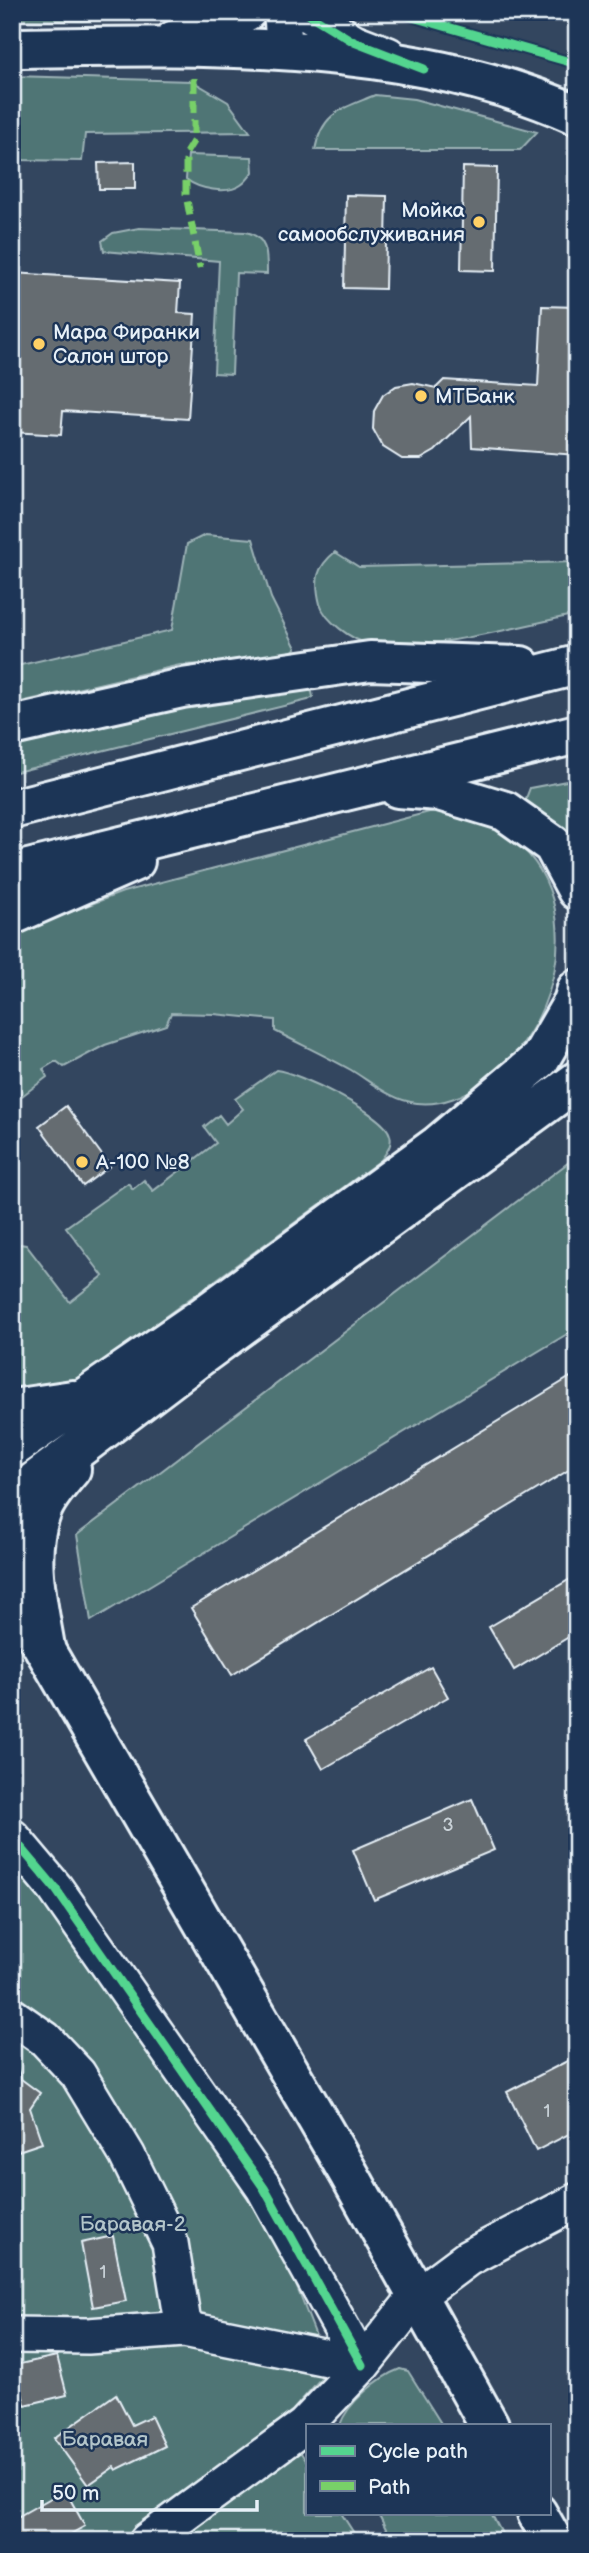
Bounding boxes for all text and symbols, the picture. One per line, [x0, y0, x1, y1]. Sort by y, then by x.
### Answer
place label: Мойка самообслуживания [278, 198, 466, 247]
marker: Мойка самообслуживания [471, 214, 487, 230]
place label: Мара Фиранки Салон штор [53, 320, 200, 369]
marker: Мара Фиранки Салон штор [31, 336, 47, 352]
place label: МТБанк [435, 384, 515, 409]
marker: МТБанк [413, 388, 429, 404]
place label: А-100 №8 [95, 1150, 190, 1175]
marker: А-100 №8 [74, 1154, 90, 1170]
house number: 3 [442, 1815, 454, 1836]
house number: 1 [544, 2101, 550, 2122]
park label: Баравая-2 [80, 2212, 187, 2237]
house number: 1 [100, 2262, 106, 2283]
legend [306, 2424, 550, 2514]
park label: Баравая [62, 2427, 148, 2452]
text: Cycle path [368, 2439, 468, 2464]
scale bar [42, 2469, 257, 2513]
text: Path [368, 2475, 410, 2500]
text: 50 m [52, 2481, 99, 2506]

